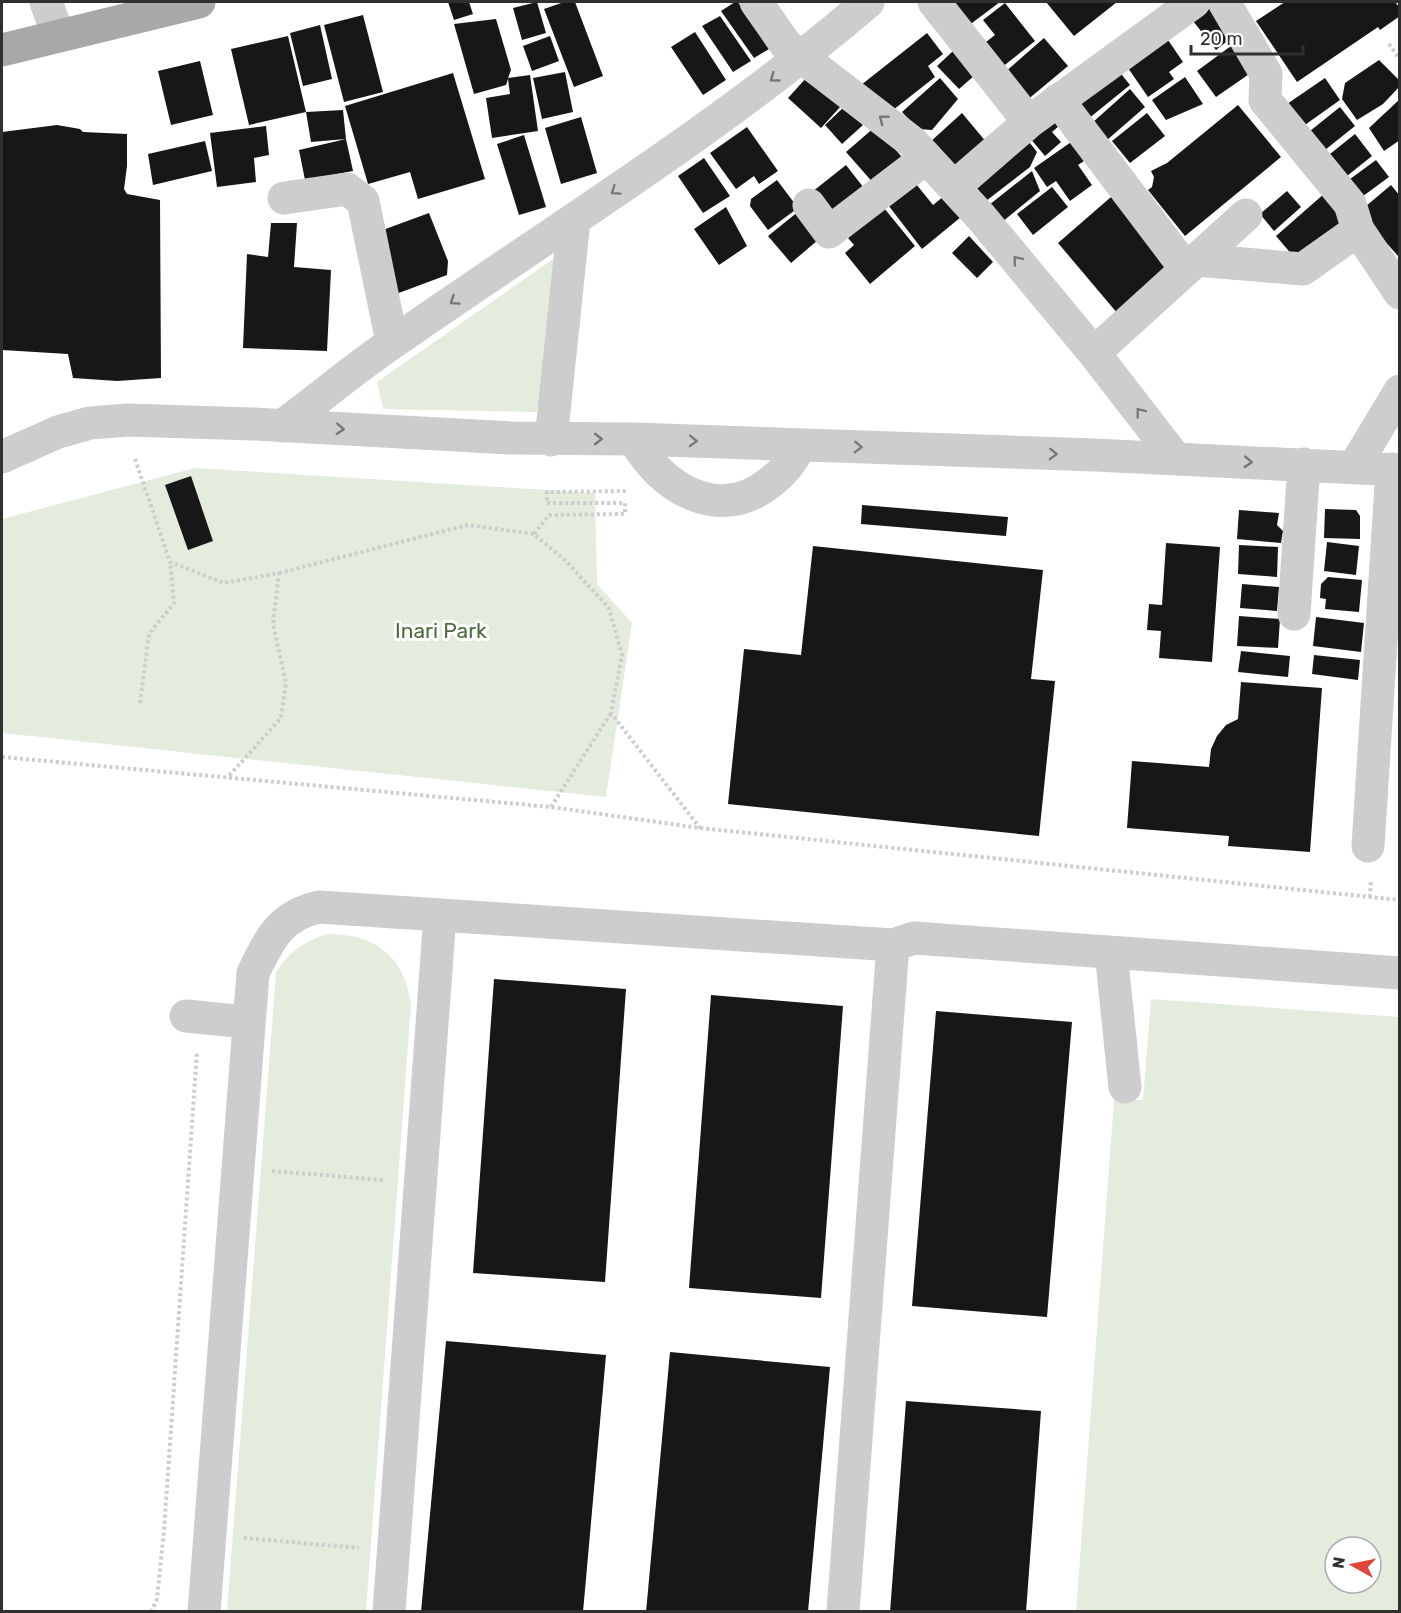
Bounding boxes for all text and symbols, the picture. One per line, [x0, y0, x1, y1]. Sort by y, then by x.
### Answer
scale bar [1191, 18, 1304, 56]
text: 20 m [1200, 28, 1242, 50]
one-way arrow [770, 71, 781, 82]
one-way arrow [879, 116, 890, 127]
one-way arrow [611, 184, 622, 195]
one-way arrow [1014, 256, 1025, 267]
one-way arrow [449, 294, 460, 305]
one-way arrow [1136, 408, 1147, 419]
one-way arrow [336, 422, 345, 435]
one-way arrow [594, 433, 603, 446]
one-way arrow [688, 435, 697, 448]
one-way arrow [854, 441, 863, 454]
one-way arrow [1049, 447, 1058, 460]
one-way arrow [1244, 455, 1253, 468]
park label: Inari Park [395, 618, 487, 643]
north arrow [1323, 1535, 1383, 1595]
text: N [1328, 1556, 1349, 1570]

